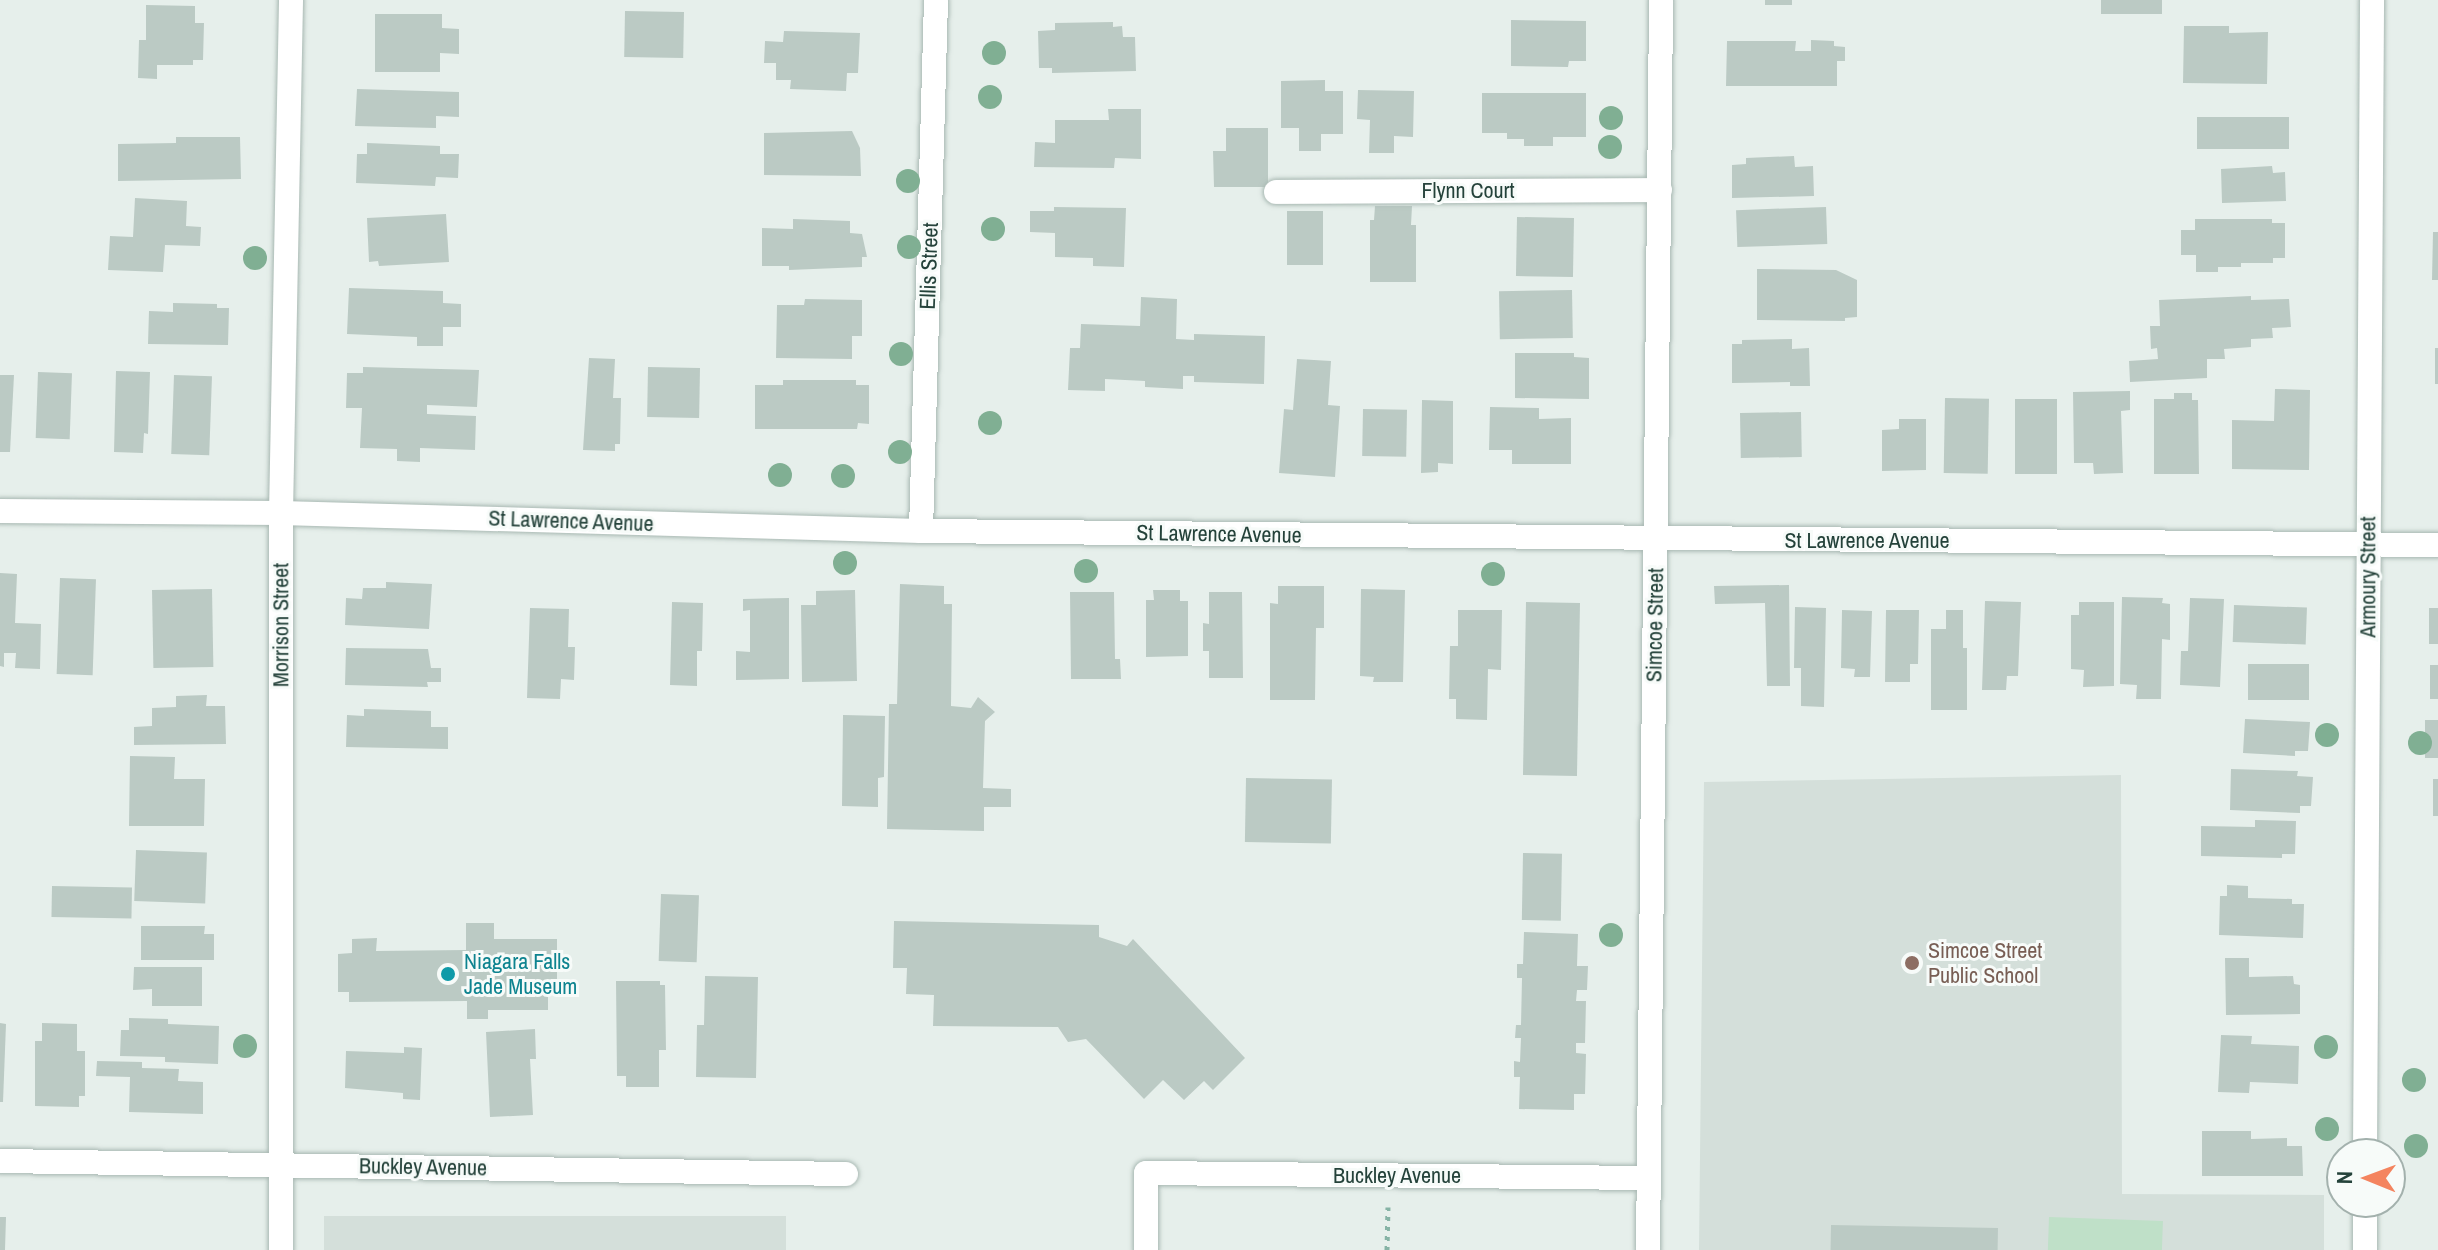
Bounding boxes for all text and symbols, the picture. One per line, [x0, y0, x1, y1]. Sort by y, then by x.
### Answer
street label: Flynn Court [1421, 178, 1515, 204]
street label: Ellis Street [914, 222, 944, 310]
street label: St Lawrence Avenue [488, 505, 654, 537]
street label: Armoury Street [2355, 516, 2381, 638]
street label: St Lawrence Avenue [1136, 519, 1302, 549]
street label: St Lawrence Avenue [1784, 528, 1950, 554]
street label: Morrison Street [268, 563, 294, 687]
street label: Simcoe Street [1641, 568, 1669, 682]
place label: Simcoe Street Public School [1928, 937, 2042, 988]
place label: Niagara Falls Jade Museum [464, 948, 577, 1000]
marker: Simcoe Street Public School [1903, 954, 1921, 972]
marker: Niagara Falls Jade Museum [439, 965, 457, 983]
north arrow [2326, 1138, 2406, 1218]
street label: Buckley Avenue [358, 1153, 488, 1181]
street label: Buckley Avenue [1332, 1163, 1462, 1189]
text: N [2329, 1171, 2359, 1184]

